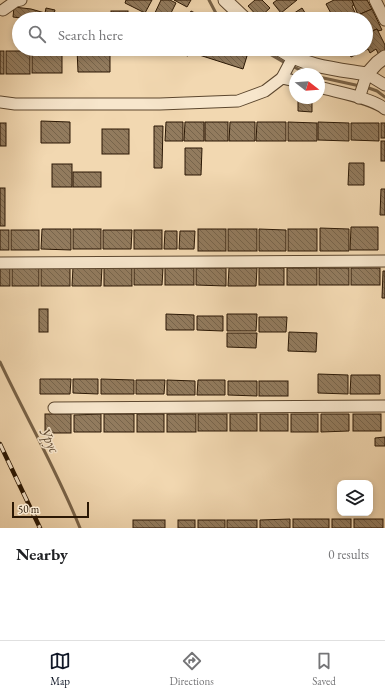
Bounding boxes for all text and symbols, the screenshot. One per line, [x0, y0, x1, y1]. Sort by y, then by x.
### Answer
search box [12, 12, 373, 56]
icon: search [26, 23, 48, 45]
text: Search here [58, 25, 123, 44]
north arrow [289, 68, 325, 104]
water label: Урус [36, 424, 64, 456]
map controls [337, 480, 373, 516]
button: layers [337, 480, 373, 516]
scale bar [12, 500, 89, 519]
text: 50 m [18, 502, 39, 516]
text: Nearby [16, 543, 68, 565]
text: 0 results [328, 546, 369, 563]
tab: Map [49, 650, 71, 688]
tab: Directions [170, 650, 214, 688]
tab: Saved [312, 650, 336, 688]

